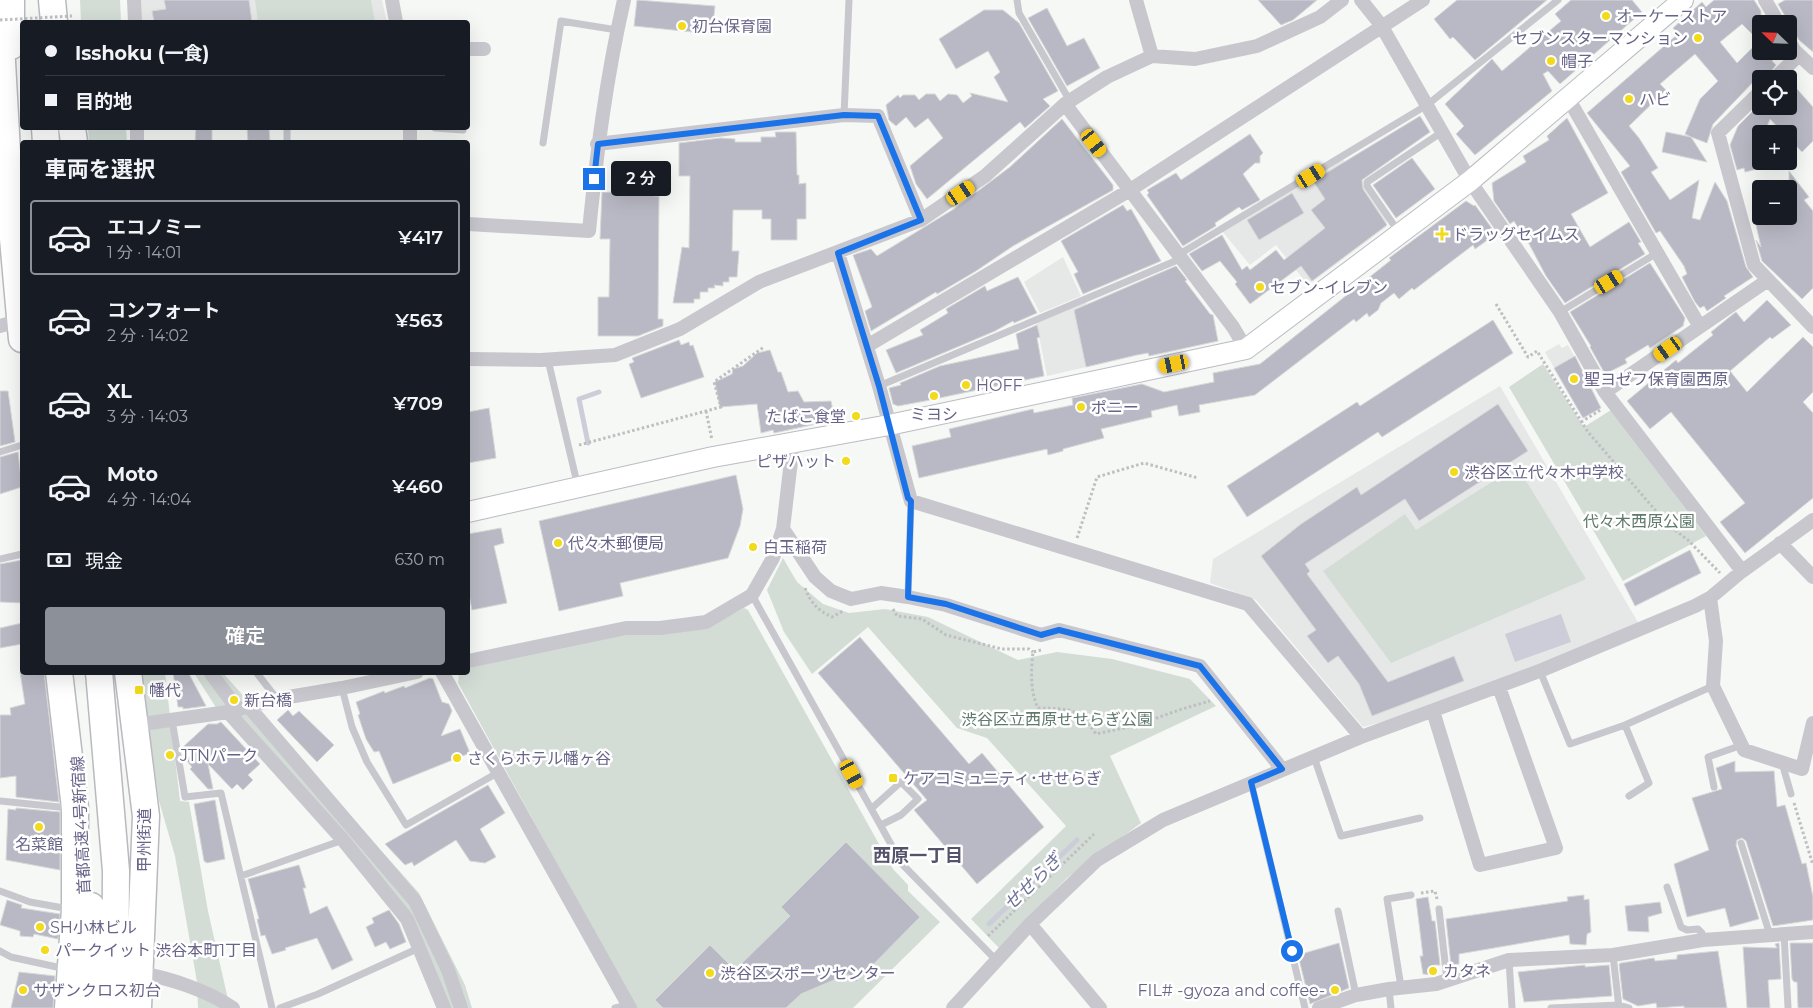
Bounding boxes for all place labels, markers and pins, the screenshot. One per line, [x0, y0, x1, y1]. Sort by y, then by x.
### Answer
place label: オーケーストア [1616, 7, 1727, 26]
marker: オーケーストア [1600, 10, 1612, 22]
place label: 初台保育園 [692, 17, 772, 36]
marker: 初台保育園 [676, 20, 688, 32]
place label: セブンスターマンション [1512, 29, 1688, 48]
marker: セブンスターマンション [1692, 32, 1704, 44]
place label: 帽子 [1561, 52, 1593, 71]
marker: 帽子 [1545, 55, 1557, 67]
place label: ハビ [1639, 90, 1671, 109]
marker: ハビ [1623, 93, 1635, 105]
place label: ドラッグセイムス [1452, 225, 1580, 244]
marker: ドラッグセイムス [1436, 228, 1448, 240]
place label: セブン-イレブン [1270, 278, 1388, 297]
marker: セブン-イレブン [1254, 281, 1266, 293]
place label: 聖ヨゼフ保育園西原 [1584, 370, 1728, 389]
marker: 聖ヨゼフ保育園西原 [1568, 373, 1580, 385]
place label: HOFF [976, 376, 1023, 395]
marker: HOFF [960, 379, 972, 391]
marker: ミヨシ [928, 390, 940, 402]
place label: ポニー [1091, 398, 1139, 417]
marker: ポニー [1075, 401, 1087, 413]
place label: ミヨシ [910, 405, 958, 424]
place label: たばこ食堂 [766, 407, 846, 426]
marker: たばこ食堂 [850, 410, 862, 422]
place label: ピザハット [756, 452, 836, 471]
marker: ピザハット [840, 455, 852, 467]
place label: 渋谷区立代々木中学校 [1464, 463, 1624, 482]
marker: 渋谷区立代々木中学校 [1448, 466, 1460, 478]
place label: 代々木郵便局 [568, 534, 664, 553]
marker: 代々木郵便局 [552, 537, 564, 549]
place label: 白玉稲荷 [763, 538, 827, 557]
marker: 白玉稲荷 [747, 541, 759, 553]
place label: 幡代 [149, 681, 181, 700]
marker: 幡代 [133, 684, 145, 696]
place label: 新台橋 [244, 691, 292, 710]
marker: 新台橋 [228, 694, 240, 706]
place label: JTNパーク [179, 746, 258, 765]
marker: JTNパーク [164, 749, 176, 761]
place label: さくらホテル幡ヶ谷 [467, 749, 611, 768]
marker: さくらホテル幡ヶ谷 [451, 752, 463, 764]
place label: ケアコミュニティ･せせらぎ [903, 769, 1102, 788]
marker: ケアコミュニティ･せせらぎ [887, 772, 899, 784]
marker: 名菜館 [33, 821, 45, 833]
place label: 名菜館 [15, 835, 63, 854]
place label: SH小林ビル [50, 918, 137, 937]
marker: SH小林ビル [34, 921, 46, 933]
place label: パークイット 渋谷本町1丁目 [55, 941, 257, 960]
marker: パークイット 渋谷本町1丁目 [39, 944, 51, 956]
place label: カタネ [1443, 962, 1491, 981]
place label: 渋谷区スポーツセンター [720, 964, 896, 983]
marker: カタネ [1427, 965, 1439, 977]
marker: 渋谷区スポーツセンター [704, 967, 716, 979]
place label: サザンクロス初台 [33, 981, 161, 1000]
place label: FIL# -gyoza and coffee- [1137, 981, 1325, 1000]
marker: サザンクロス初台 [17, 984, 29, 996]
marker: FIL# -gyoza and coffee- [1329, 984, 1341, 996]

